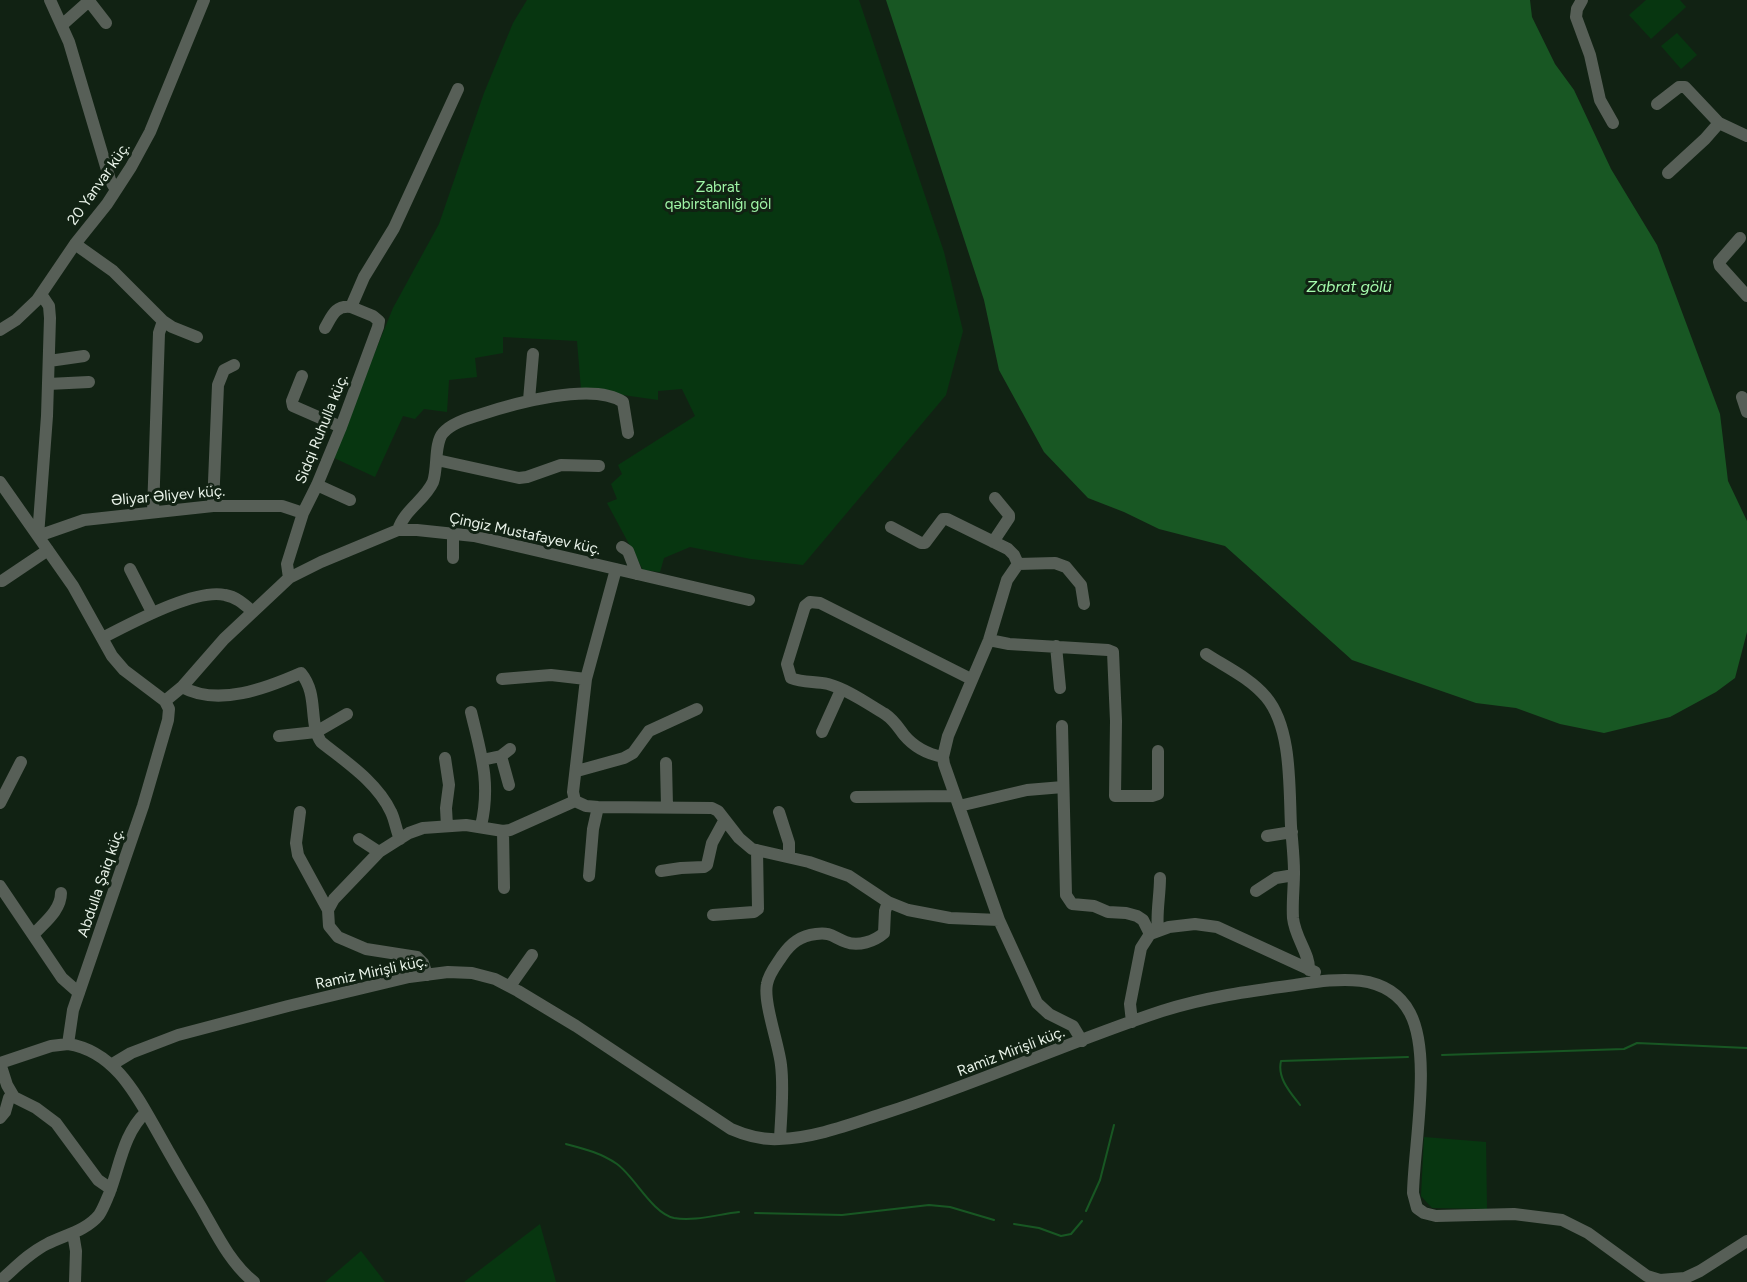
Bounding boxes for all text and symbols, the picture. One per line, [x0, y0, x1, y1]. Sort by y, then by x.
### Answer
street label: 20 Yanvar küç. [64, 139, 134, 229]
park label: Zabrat qəbirstanlığı göl [665, 179, 771, 214]
water label: Zabrat gölü [1306, 277, 1392, 297]
street label: Sidqi Ruhulla küç. [292, 372, 352, 486]
street label: Əliyar Əliyev küç. [110, 482, 226, 510]
street label: Çingiz Mustafayev küç. [448, 509, 602, 559]
street label: Abdulla Şaiq küç. [74, 826, 128, 940]
street label: Ramiz Mirişli küç. [314, 952, 428, 994]
street label: Ramiz Mirişli küç. [955, 1023, 1067, 1081]

